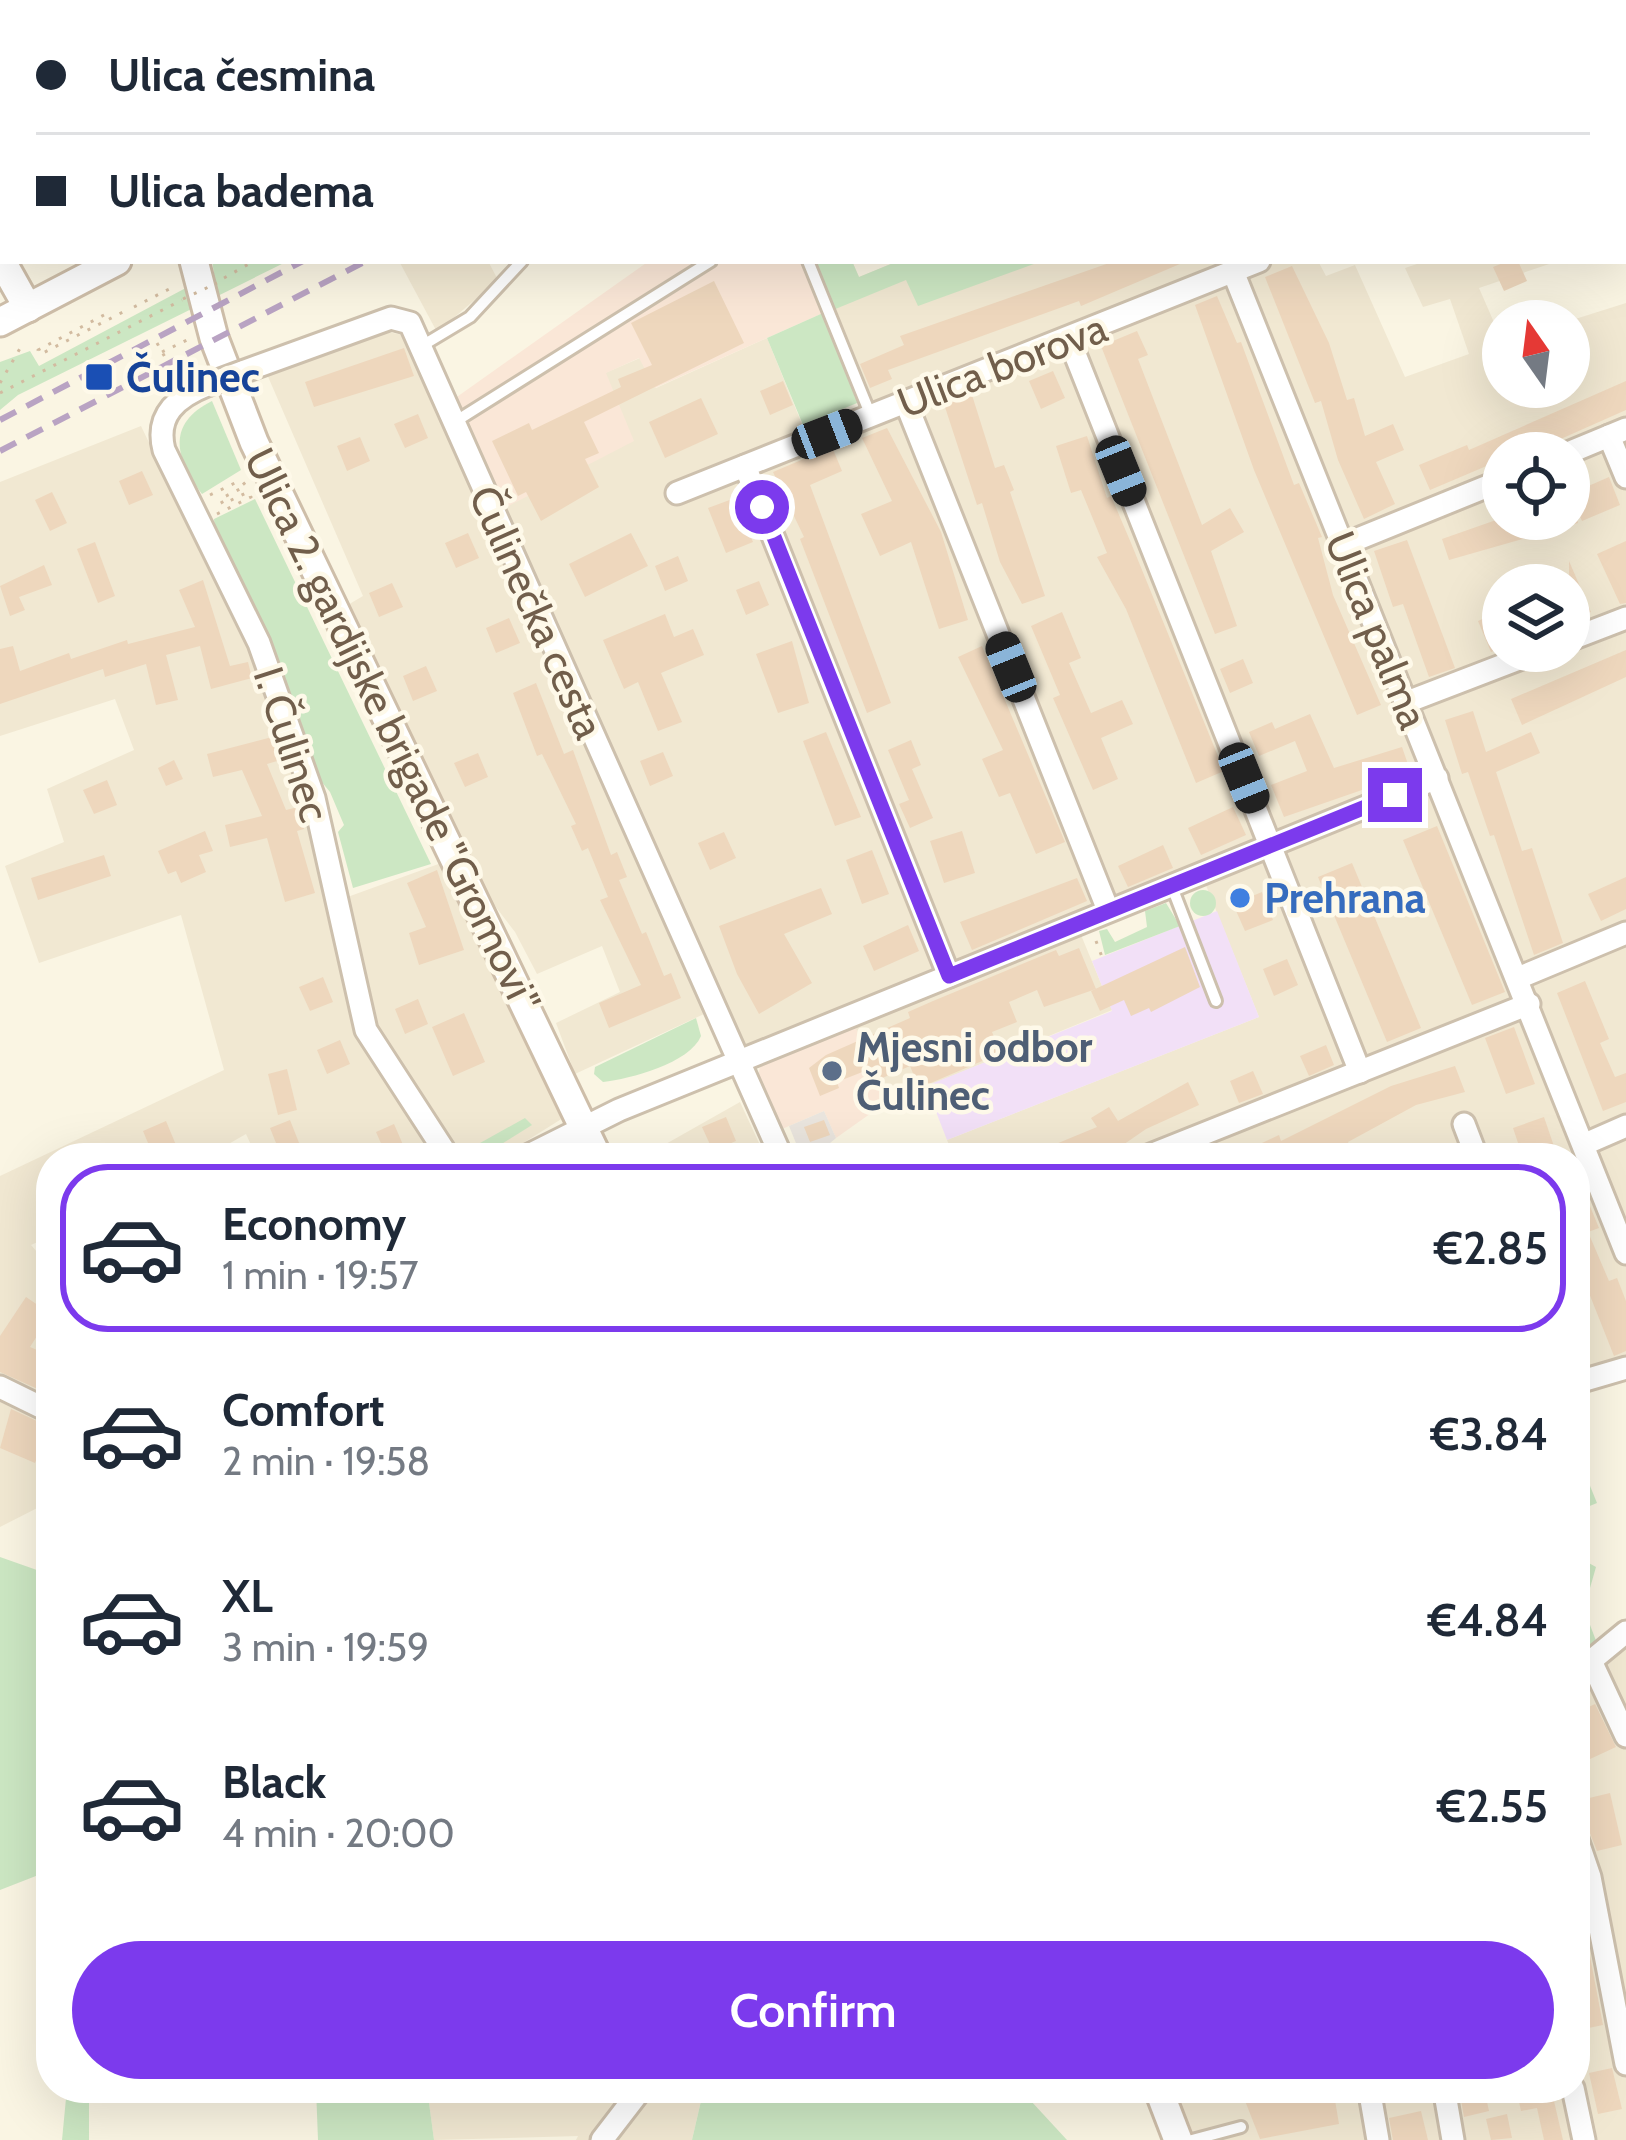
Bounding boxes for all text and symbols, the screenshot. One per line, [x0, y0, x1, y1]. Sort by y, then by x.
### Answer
text: Ulica česmina [108, 48, 375, 102]
text: Ulica badema [108, 164, 374, 218]
north arrow [1482, 300, 1590, 408]
map controls [1482, 300, 1590, 672]
street label: Ulica borova [890, 301, 1114, 429]
place label: Čulinec [126, 351, 260, 403]
marker: Čulinec [83, 361, 115, 393]
car [787, 404, 867, 464]
car [1091, 431, 1151, 511]
button: locate [1482, 432, 1590, 540]
street label: Ulica 2. gardijske brigade "Gromovi" [234, 440, 552, 1020]
street label: Čulinečka cesta [458, 478, 616, 746]
route start [735, 480, 789, 534]
street label: Ulica palma [1314, 524, 1440, 736]
button: layers [1482, 564, 1590, 672]
car [981, 627, 1041, 707]
street label: I. Čulinec [243, 660, 341, 828]
car [1214, 738, 1274, 818]
route end [1368, 768, 1422, 822]
place label: Prehrana [1264, 872, 1426, 924]
marker: Prehrana [1227, 885, 1253, 911]
place label: Mjesni odbor Čulinec [856, 1021, 1093, 1121]
marker: Mjesni odbor Čulinec [819, 1058, 845, 1084]
icon: car [78, 1194, 186, 1302]
text: Economy [222, 1197, 406, 1251]
text: €2.85 [1434, 1221, 1548, 1275]
text: 1 min · 19:57 [222, 1251, 418, 1299]
icon: car [78, 1380, 186, 1488]
text: Comfort [222, 1383, 385, 1437]
text: €3.84 [1430, 1407, 1548, 1461]
text: 2 min · 19:58 [222, 1437, 430, 1485]
icon: car [78, 1566, 186, 1674]
text: XL [222, 1569, 273, 1623]
text: €4.84 [1428, 1593, 1548, 1647]
text: 3 min · 19:59 [222, 1623, 429, 1671]
icon: car [78, 1752, 186, 1860]
text: Black [222, 1755, 326, 1809]
text: €2.55 [1437, 1779, 1548, 1833]
text: 4 min · 20:00 [222, 1809, 455, 1857]
button: Confirm [72, 1941, 1554, 2079]

